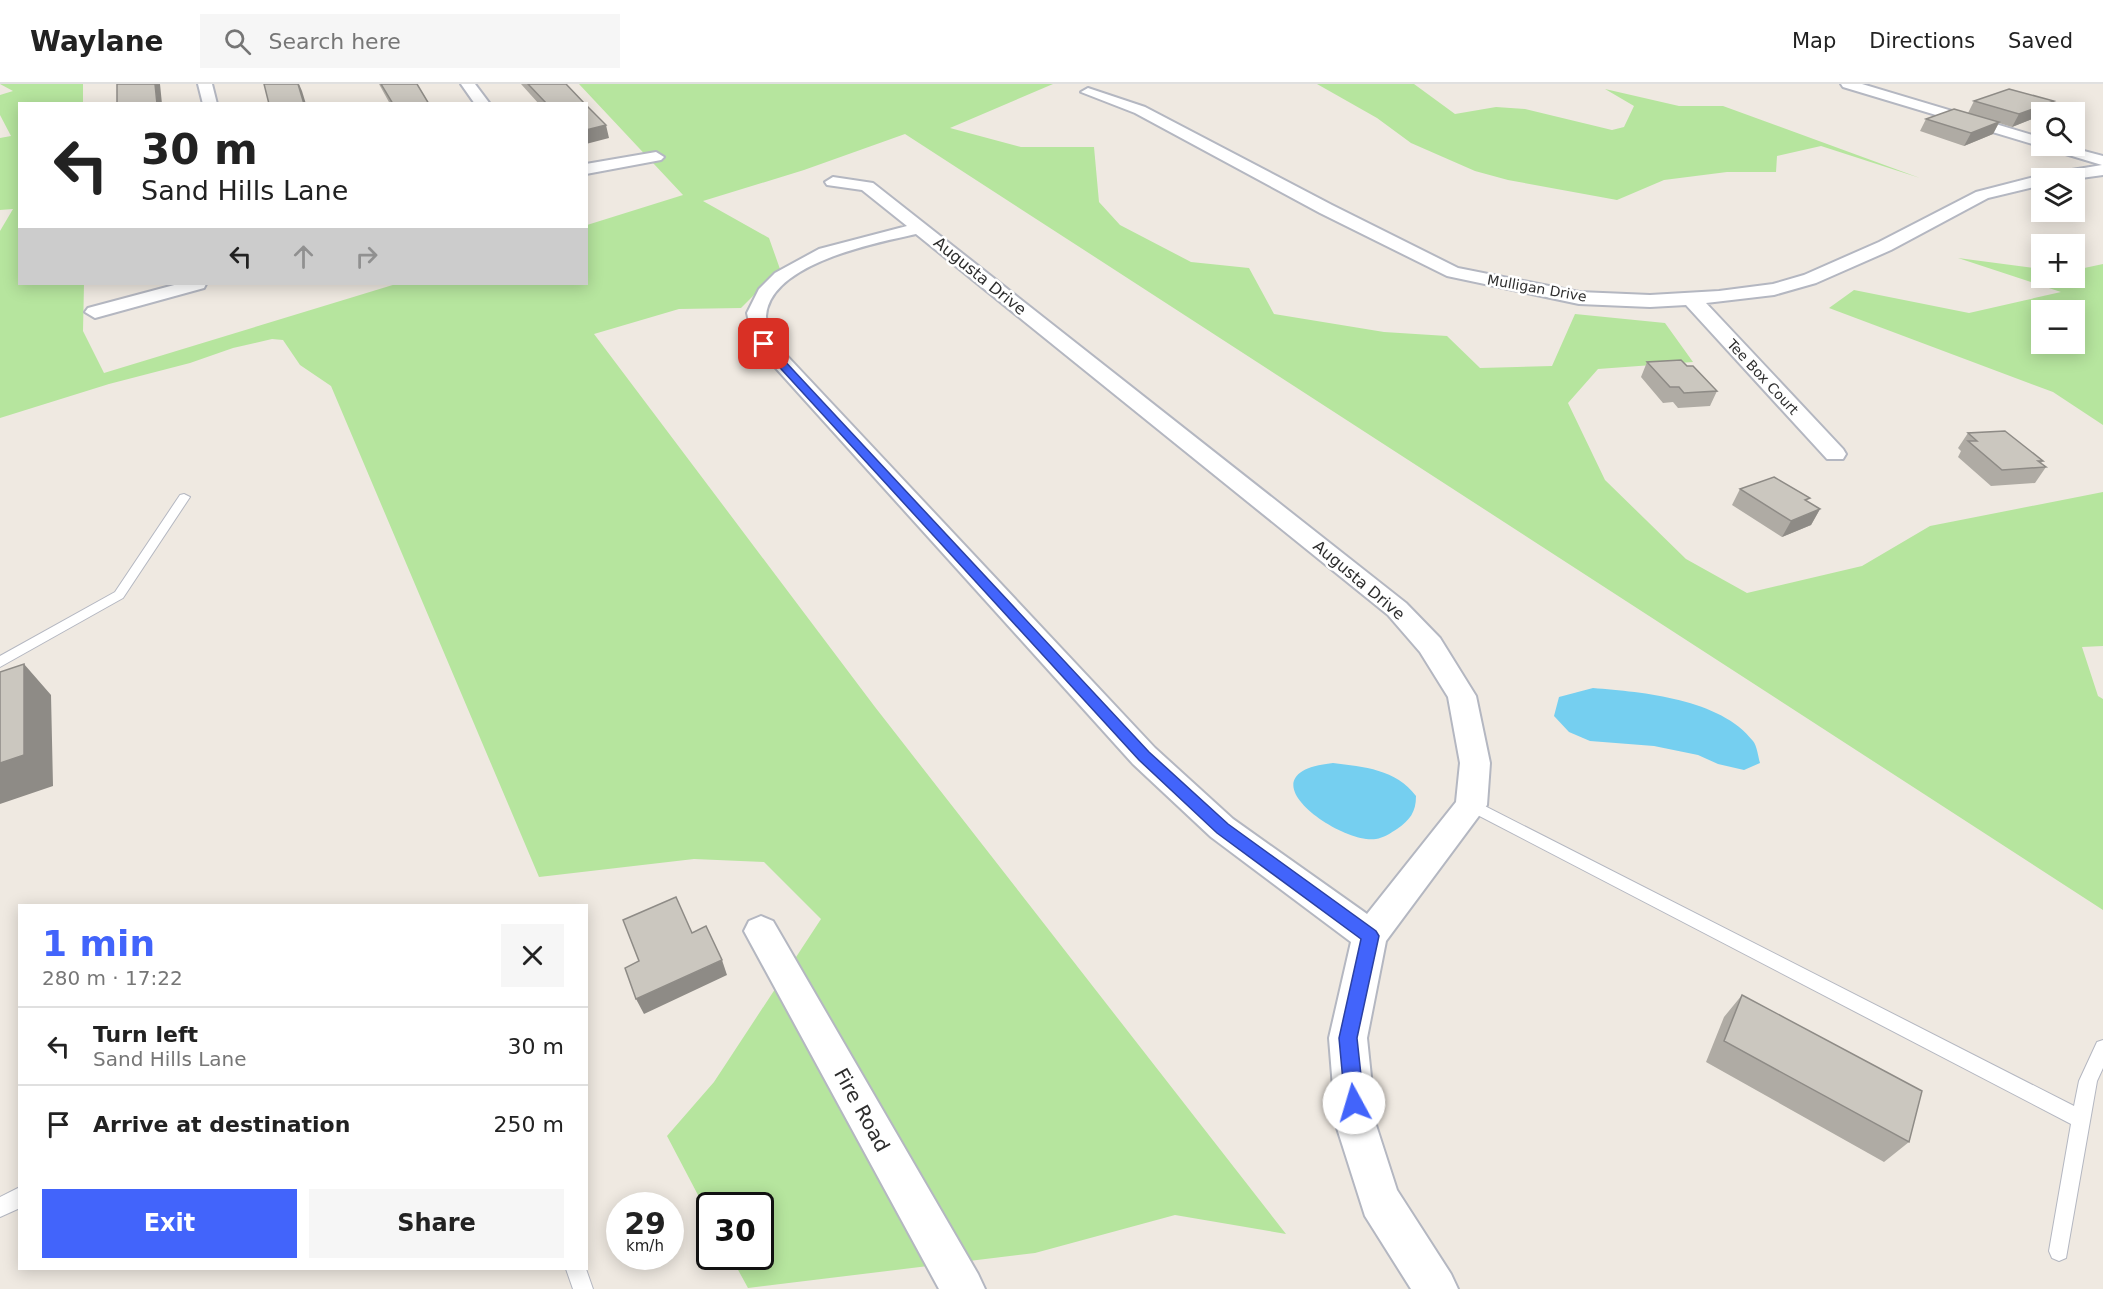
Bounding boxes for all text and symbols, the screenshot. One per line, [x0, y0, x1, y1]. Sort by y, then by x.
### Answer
search box [200, 14, 620, 68]
text: Waylane [30, 25, 164, 58]
icon: search [221, 25, 254, 58]
text: Search here [269, 29, 401, 54]
text: Map [1792, 29, 1836, 53]
text: Directions [1869, 29, 1975, 53]
text: Saved [2008, 29, 2073, 53]
map controls [2031, 102, 2085, 354]
button: search [2031, 102, 2085, 156]
text: 30 m [141, 125, 258, 174]
icon: left [42, 126, 120, 204]
button: layers [2031, 168, 2085, 222]
text: Sand Hills Lane [141, 175, 348, 206]
street label: Augusta Drive [930, 233, 1030, 319]
button: + [2031, 234, 2085, 288]
icon: left [224, 240, 257, 273]
icon: ahead [287, 240, 320, 273]
icon: right [350, 240, 383, 273]
street label: Mulligan Drive [1486, 271, 1588, 305]
button: − [2031, 300, 2085, 354]
pin [738, 318, 789, 369]
icon: arrive [747, 327, 780, 360]
street label: Tee Box Court [1723, 335, 1802, 418]
street label: Augusta Drive [1309, 536, 1409, 624]
text: 1 min [42, 923, 155, 964]
button: close [501, 924, 564, 987]
text: 280 m · 17:22 [42, 966, 183, 990]
text: Turn left [93, 1022, 198, 1047]
icon: left [42, 1030, 75, 1063]
text: 30 m [508, 1034, 564, 1059]
text: Sand Hills Lane [93, 1047, 247, 1071]
street label: Fire Road [829, 1064, 895, 1156]
position arrow [1322, 1071, 1386, 1135]
icon: arrive [42, 1108, 75, 1141]
text: Arrive at destination [93, 1112, 350, 1137]
text: 250 m [494, 1112, 564, 1137]
button: Exit [42, 1189, 297, 1258]
button: Share [309, 1189, 564, 1258]
speed limit sign: 30 [696, 1192, 774, 1270]
text: 29 [624, 1206, 666, 1241]
text: km/h [626, 1237, 664, 1255]

